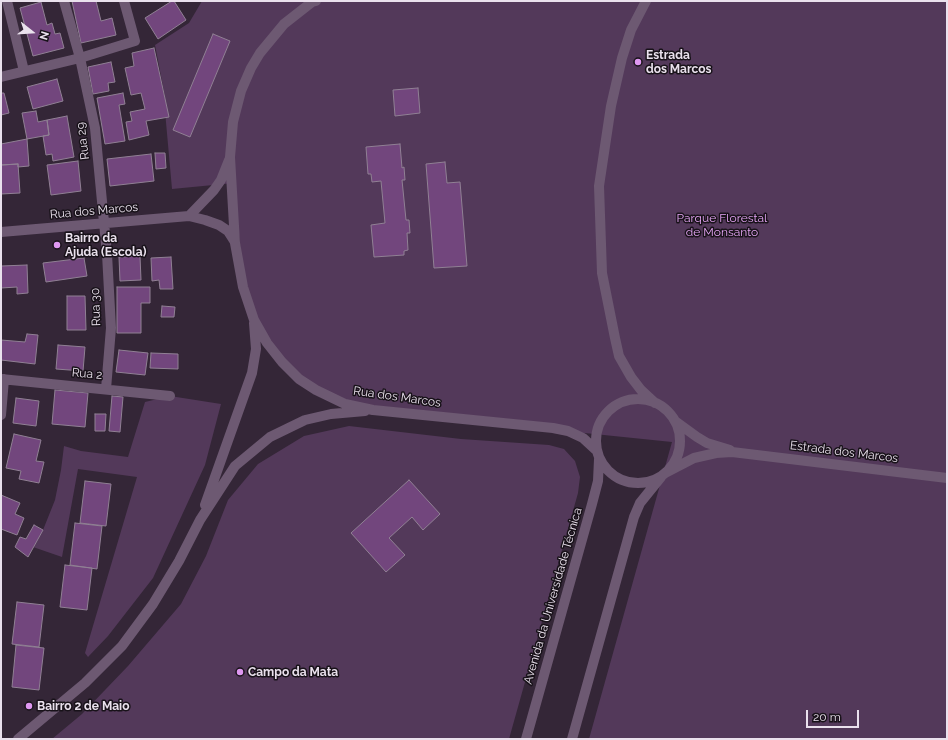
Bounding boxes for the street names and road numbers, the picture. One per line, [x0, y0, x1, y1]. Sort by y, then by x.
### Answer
street label: Rua 29 [74, 121, 92, 161]
street label: Rua dos Marcos [49, 200, 139, 222]
street label: Rua 30 [88, 288, 104, 326]
street label: Rua 2 [71, 365, 103, 383]
street label: Rua dos Marcos [352, 384, 442, 410]
street label: Estrada dos Marcos [789, 438, 899, 466]
street label: Avenida da Universidade Técnica [521, 506, 585, 686]

